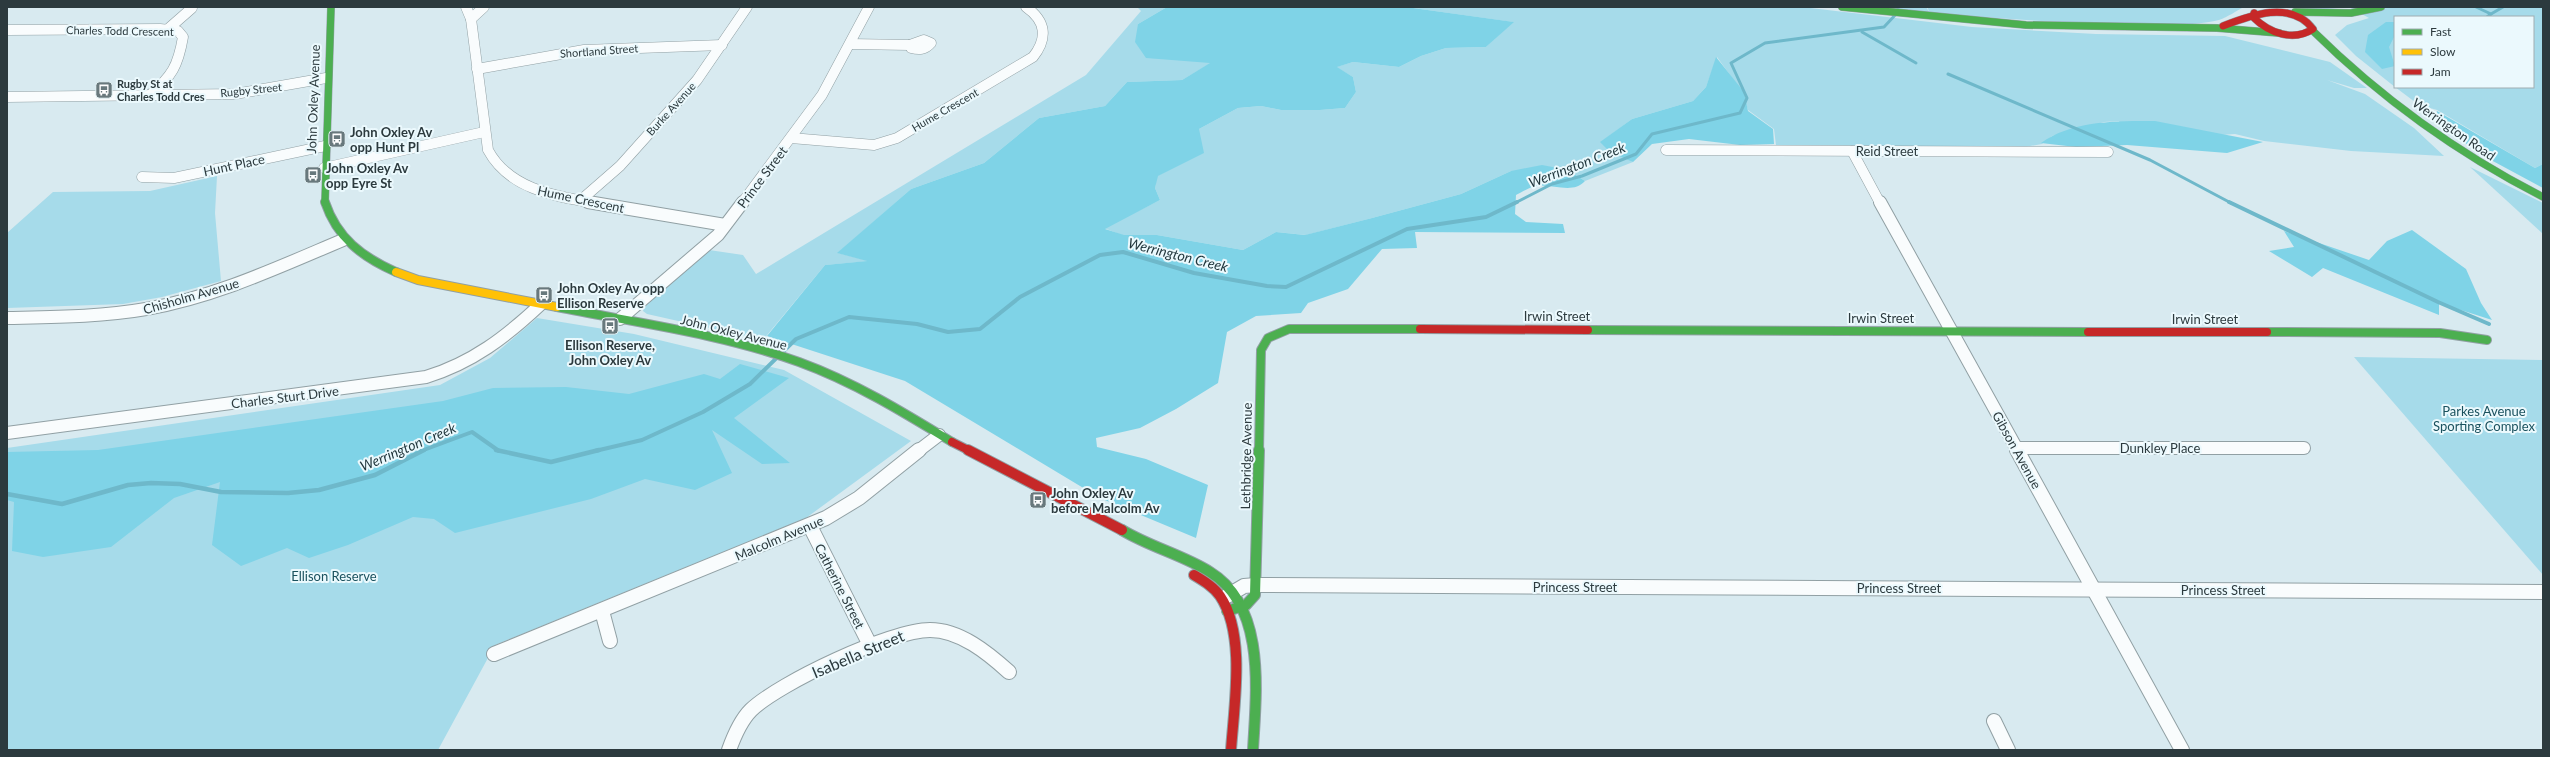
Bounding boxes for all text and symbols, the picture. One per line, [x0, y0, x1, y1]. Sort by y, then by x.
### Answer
legend [2394, 16, 2534, 88]
street label: Charles Todd Crescent [66, 23, 174, 38]
text: Fast [2430, 24, 2452, 39]
street label: Shortland Street [559, 41, 639, 60]
street label: John Oxley Avenue [303, 44, 323, 154]
text: Slow [2430, 44, 2456, 59]
text: Jam [2430, 64, 2451, 79]
place label: Rugby St at Charles Todd Cres [117, 77, 205, 103]
street label: Burke Avenue [643, 79, 698, 138]
bus stop icon: Rugby St at Charles Todd Cres [94, 80, 114, 100]
street label: Rugby Street [220, 80, 282, 99]
street label: Hume Crescent [909, 85, 980, 134]
street label: Werrington Road [2409, 94, 2499, 164]
place label: John Oxley Av opp Hunt Pl [350, 124, 432, 155]
bus stop icon: John Oxley Av opp Hunt Pl [327, 129, 347, 149]
water label: Werrington Creek [1526, 138, 1628, 191]
street label: Prince Street [734, 143, 791, 211]
street label: Reid Street [1856, 143, 1919, 159]
street label: Hunt Place [202, 151, 266, 179]
place label: John Oxley Av opp Eyre St [326, 160, 408, 191]
bus stop icon: John Oxley Av opp Eyre St [303, 165, 323, 185]
street label: Hume Crescent [536, 182, 626, 216]
water label: Werrington Creek [1126, 234, 1230, 275]
street label: Chisholm Avenue [141, 275, 241, 317]
place label: John Oxley Av opp Ellison Reserve [557, 280, 664, 311]
bus stop icon: John Oxley Av opp Ellison Reserve [534, 285, 554, 305]
street label: Irwin Street [1524, 308, 1591, 324]
street label: Irwin Street [1848, 310, 1915, 326]
street label: John Oxley Avenue [679, 311, 789, 353]
street label: Irwin Street [2172, 311, 2239, 327]
bus stop icon: Ellison Reserve, John Oxley Av [600, 316, 620, 336]
place label: Ellison Reserve, John Oxley Av [565, 337, 655, 368]
street label: Charles Sturt Drive [230, 382, 340, 412]
street label: Lethbridge Avenue [1237, 402, 1255, 510]
park label: Parkes Avenue Sporting Complex [2433, 403, 2535, 434]
street label: Gibson Avenue [1989, 408, 2045, 492]
water label: Werrington Creek [357, 419, 459, 474]
street label: Dunkley Place [2120, 440, 2200, 456]
place label: John Oxley Av before Malcolm Av [1051, 485, 1160, 516]
bus stop icon: John Oxley Av before Malcolm Av [1028, 490, 1048, 510]
street label: Malcolm Avenue [732, 512, 826, 564]
street label: Catherine Street [812, 541, 868, 632]
park label: Ellison Reserve [291, 568, 377, 584]
street label: Princess Street [1533, 579, 1618, 595]
street label: Princess Street [1857, 580, 1942, 596]
street label: Princess Street [2181, 582, 2266, 598]
street label: Isabella Street [809, 625, 907, 681]

